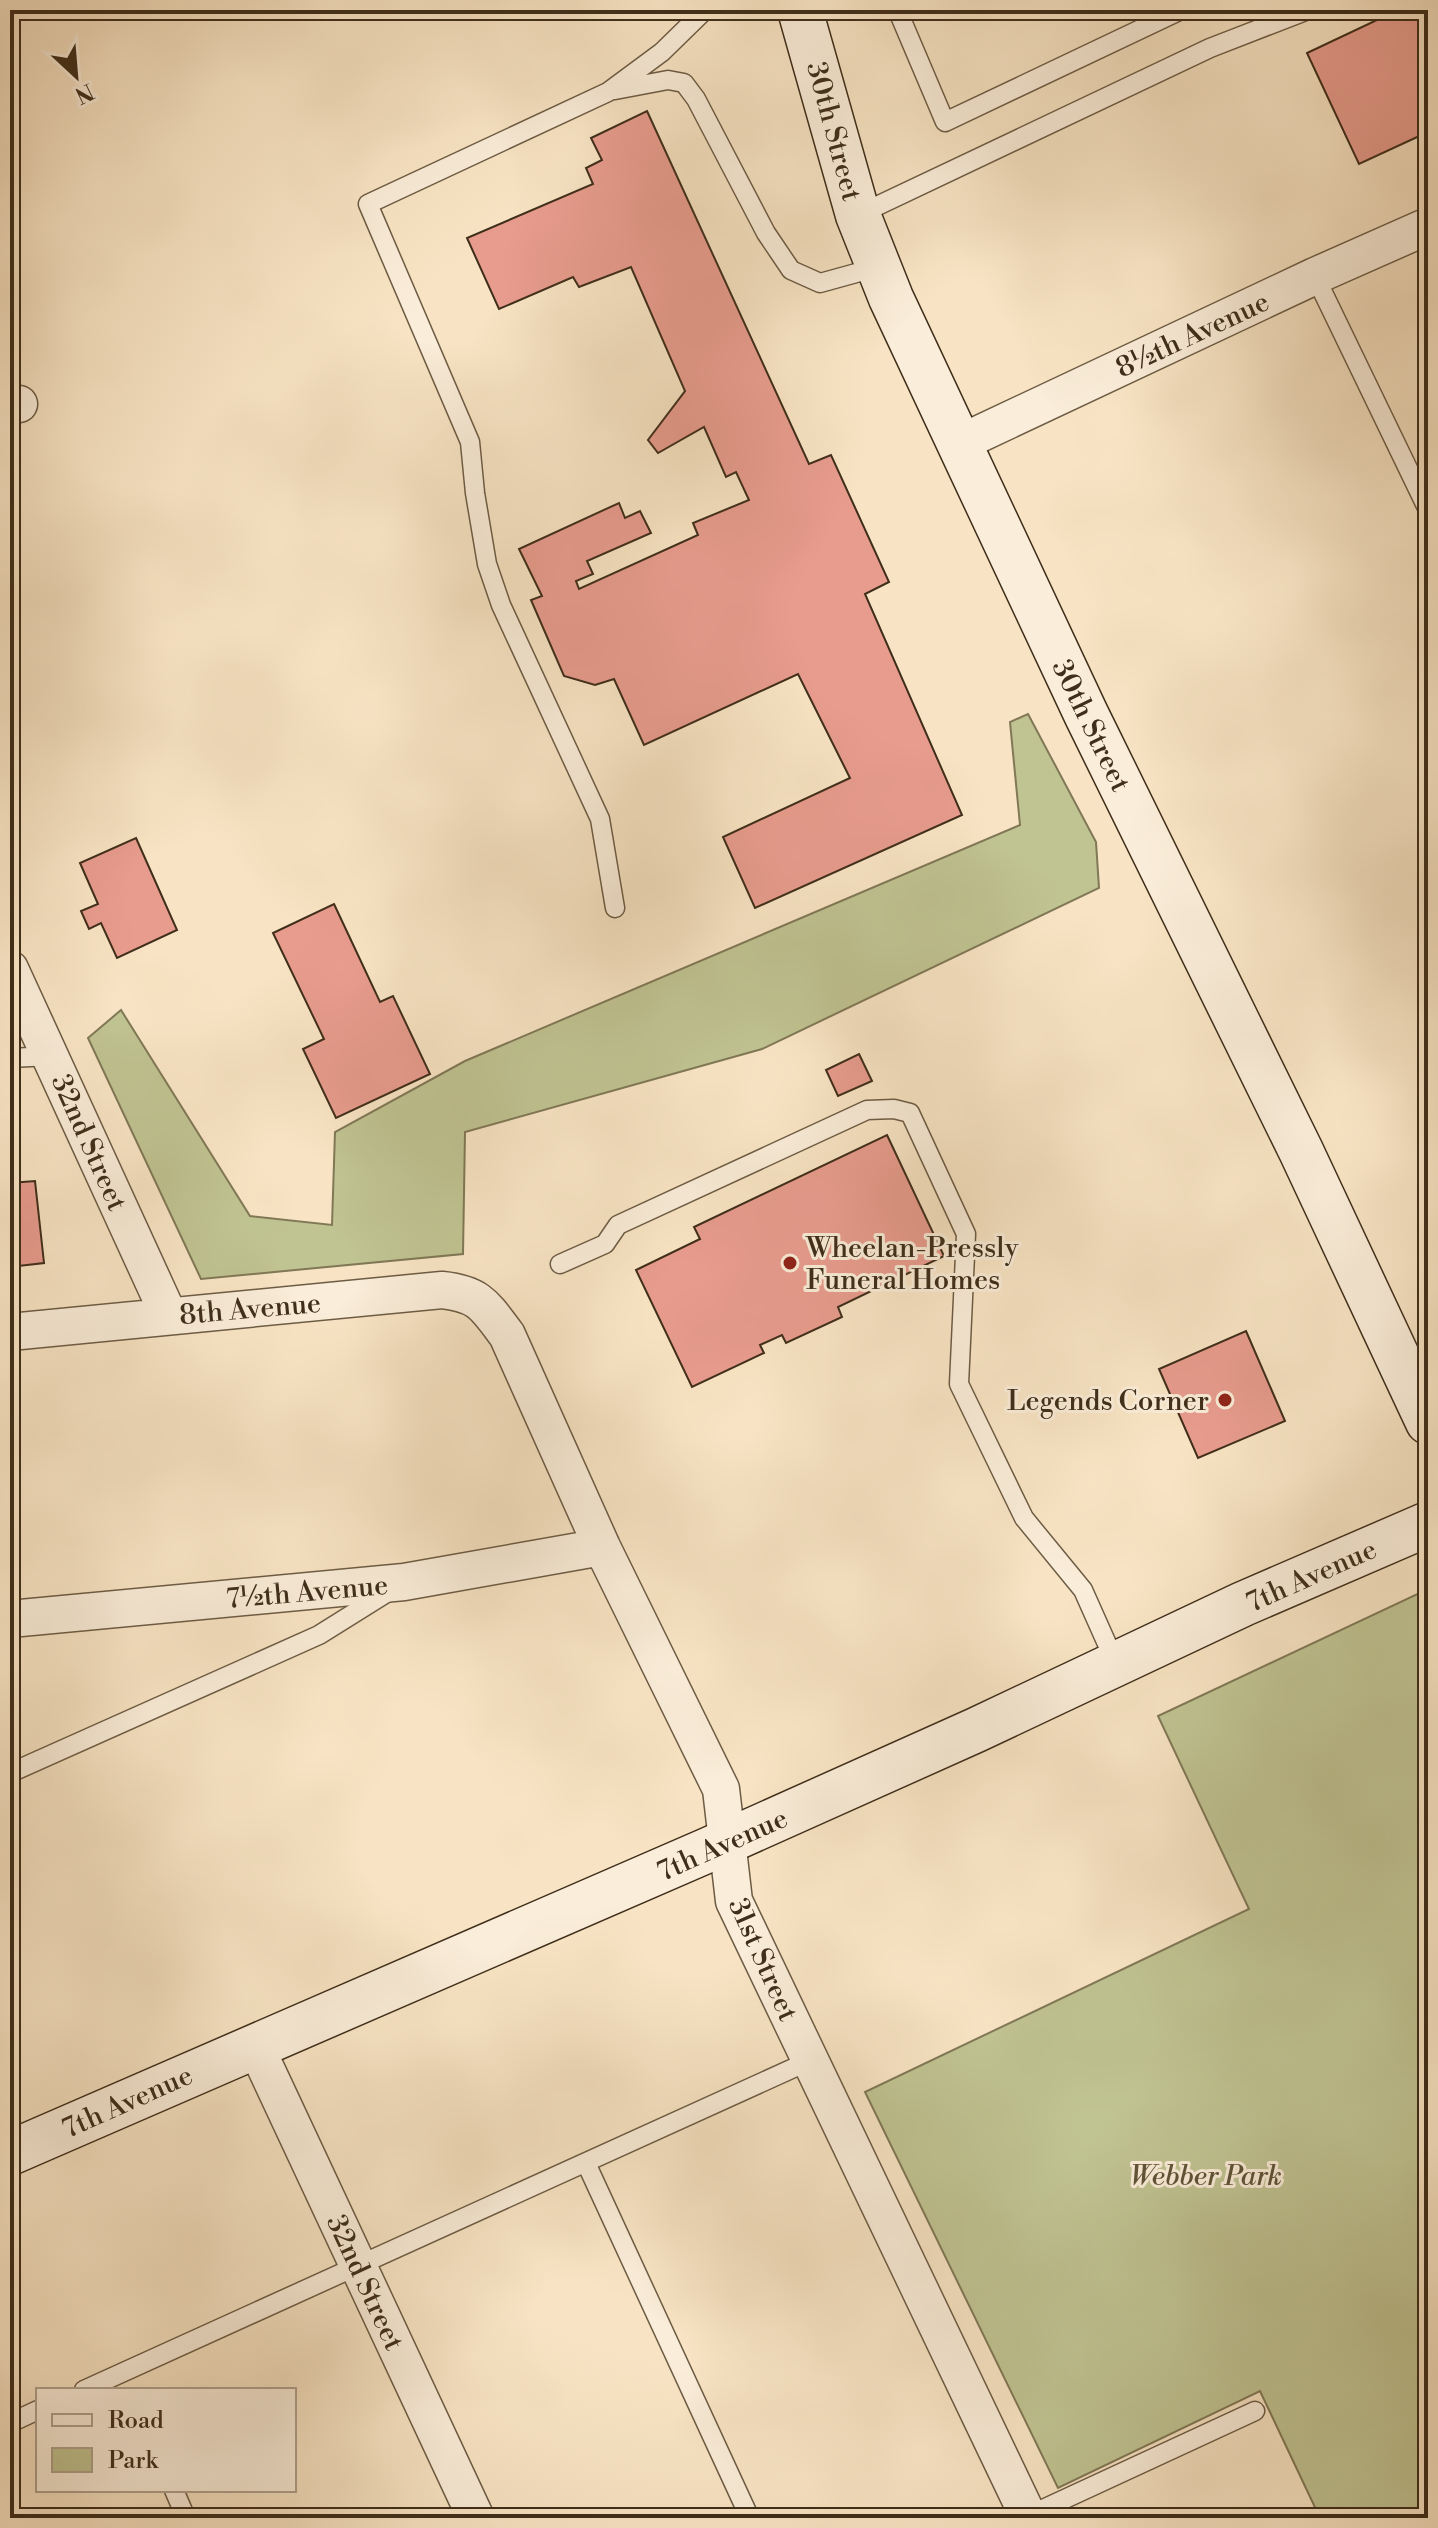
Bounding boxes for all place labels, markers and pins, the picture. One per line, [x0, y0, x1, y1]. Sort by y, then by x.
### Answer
place label: Wheelan-Pressly Funeral Homes [805, 1231, 1019, 1298]
marker: Wheelan-Pressly Funeral Homes [781, 1254, 799, 1272]
place label: Legends Corner [1007, 1384, 1209, 1419]
marker: Legends Corner [1216, 1391, 1234, 1409]

